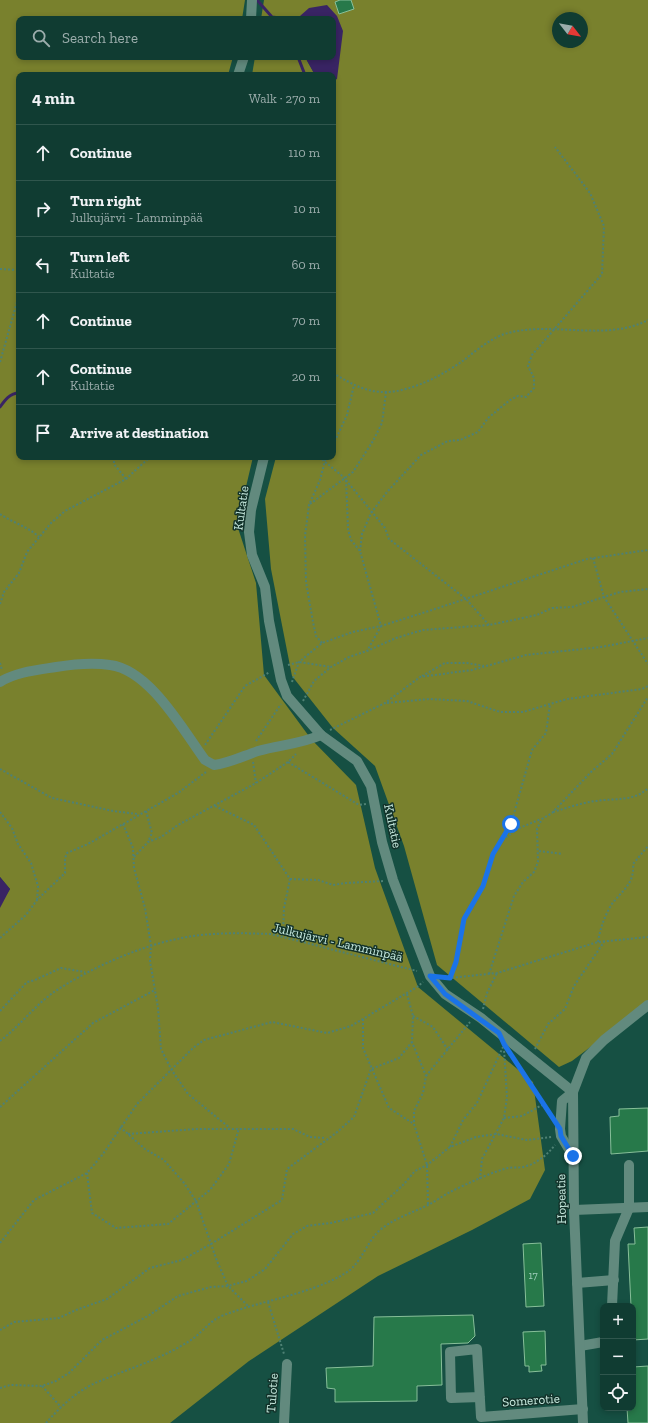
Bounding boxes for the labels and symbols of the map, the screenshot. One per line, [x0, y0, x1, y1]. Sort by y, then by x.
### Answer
north arrow [552, 12, 588, 48]
street label: Kultatie [230, 485, 252, 531]
street label: Kultatie [381, 803, 405, 849]
route start [502, 815, 520, 833]
street label: Julkujärvi - Lamminpää [271, 920, 405, 965]
route end [564, 1147, 582, 1165]
street label: Hopeatie [553, 1174, 569, 1224]
house number: 17 [528, 1269, 538, 1282]
street label: Tulotie [263, 1372, 281, 1414]
street label: Somerotie [502, 1391, 560, 1409]

